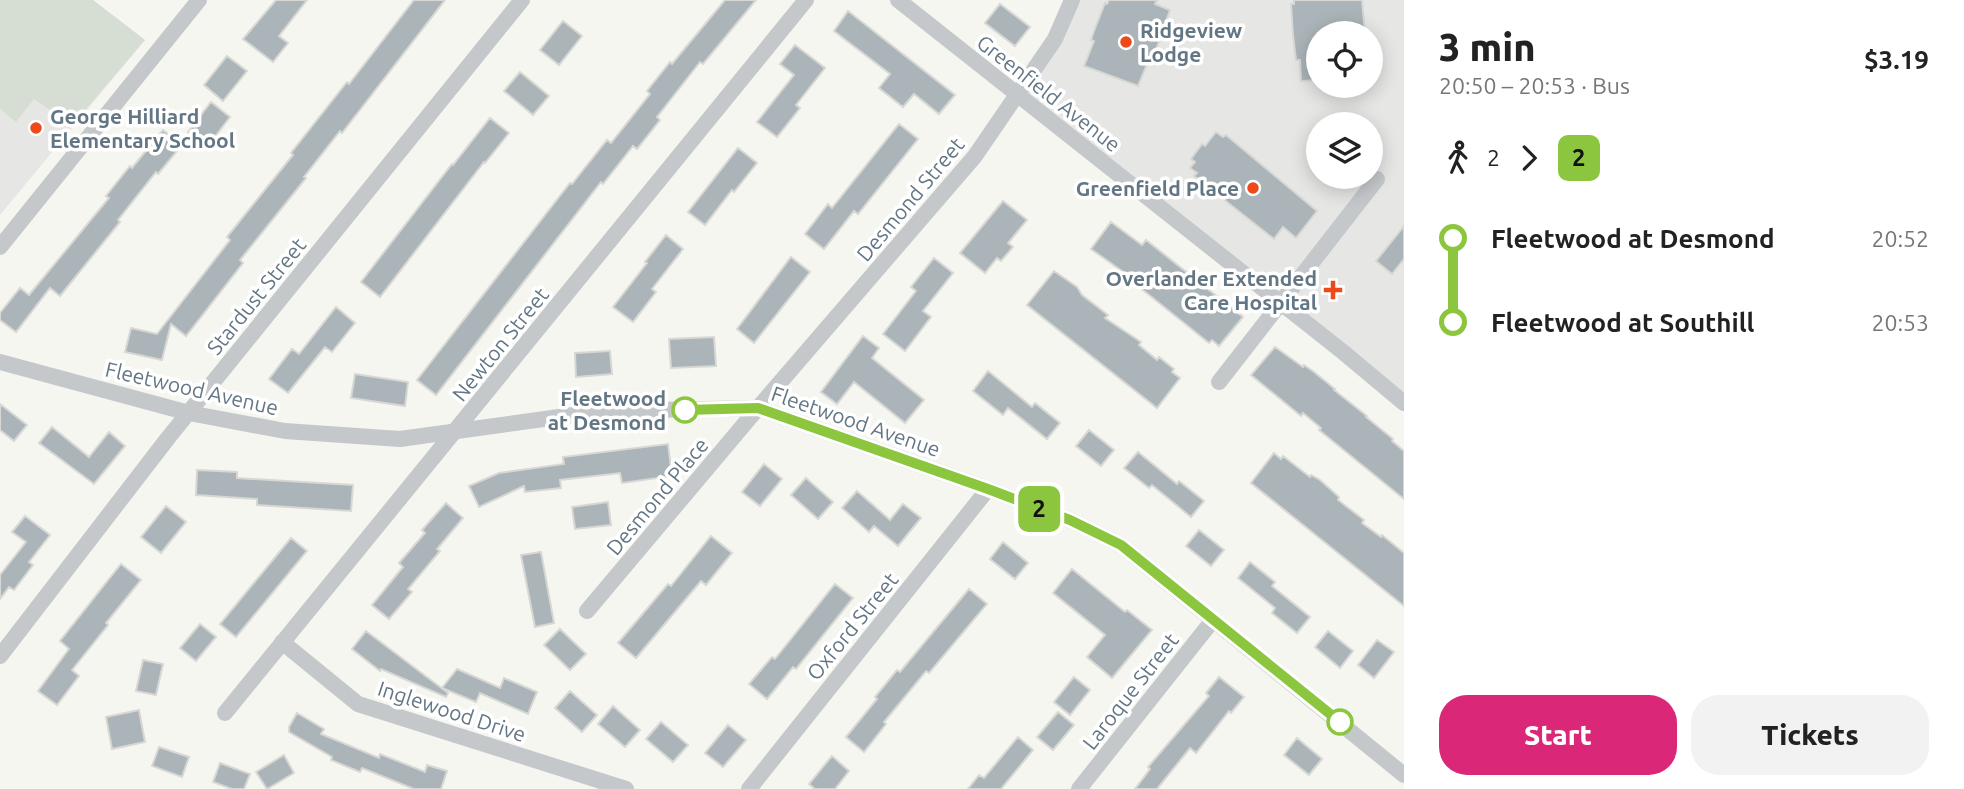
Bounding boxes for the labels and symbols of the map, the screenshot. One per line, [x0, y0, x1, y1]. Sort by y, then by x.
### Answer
place label: Ridgeview Lodge [1140, 18, 1243, 66]
street label: Greenfield Avenue [973, 30, 1125, 156]
marker: Ridgeview Lodge [1118, 34, 1134, 50]
place label: George Hilliard Elementary School [50, 104, 235, 152]
marker: George Hilliard Elementary School [28, 120, 44, 136]
street label: Desmond Street [851, 132, 969, 266]
place label: Greenfield Place [1076, 176, 1239, 200]
marker: Greenfield Place [1245, 180, 1261, 196]
street label: Stardust Street [202, 233, 310, 359]
place label: Overlander Extended Care Hospital [1106, 266, 1317, 314]
marker: Overlander Extended Care Hospital [1323, 280, 1343, 300]
street label: Newton Street [447, 283, 553, 405]
street label: Fleetwood Avenue [103, 356, 281, 420]
street label: Fleetwood Avenue [769, 381, 943, 461]
place label: Fleetwood at Desmond [548, 386, 666, 434]
marker: Fleetwood at Desmond [672, 397, 698, 423]
street label: Desmond Place [601, 433, 713, 559]
line badge: 2 [1016, 486, 1062, 532]
street label: Oxford Street [802, 568, 902, 684]
street label: Laroque Street [1077, 628, 1183, 754]
street label: Inglewood Drive [375, 676, 529, 746]
unlabelled marker [1327, 709, 1353, 735]

